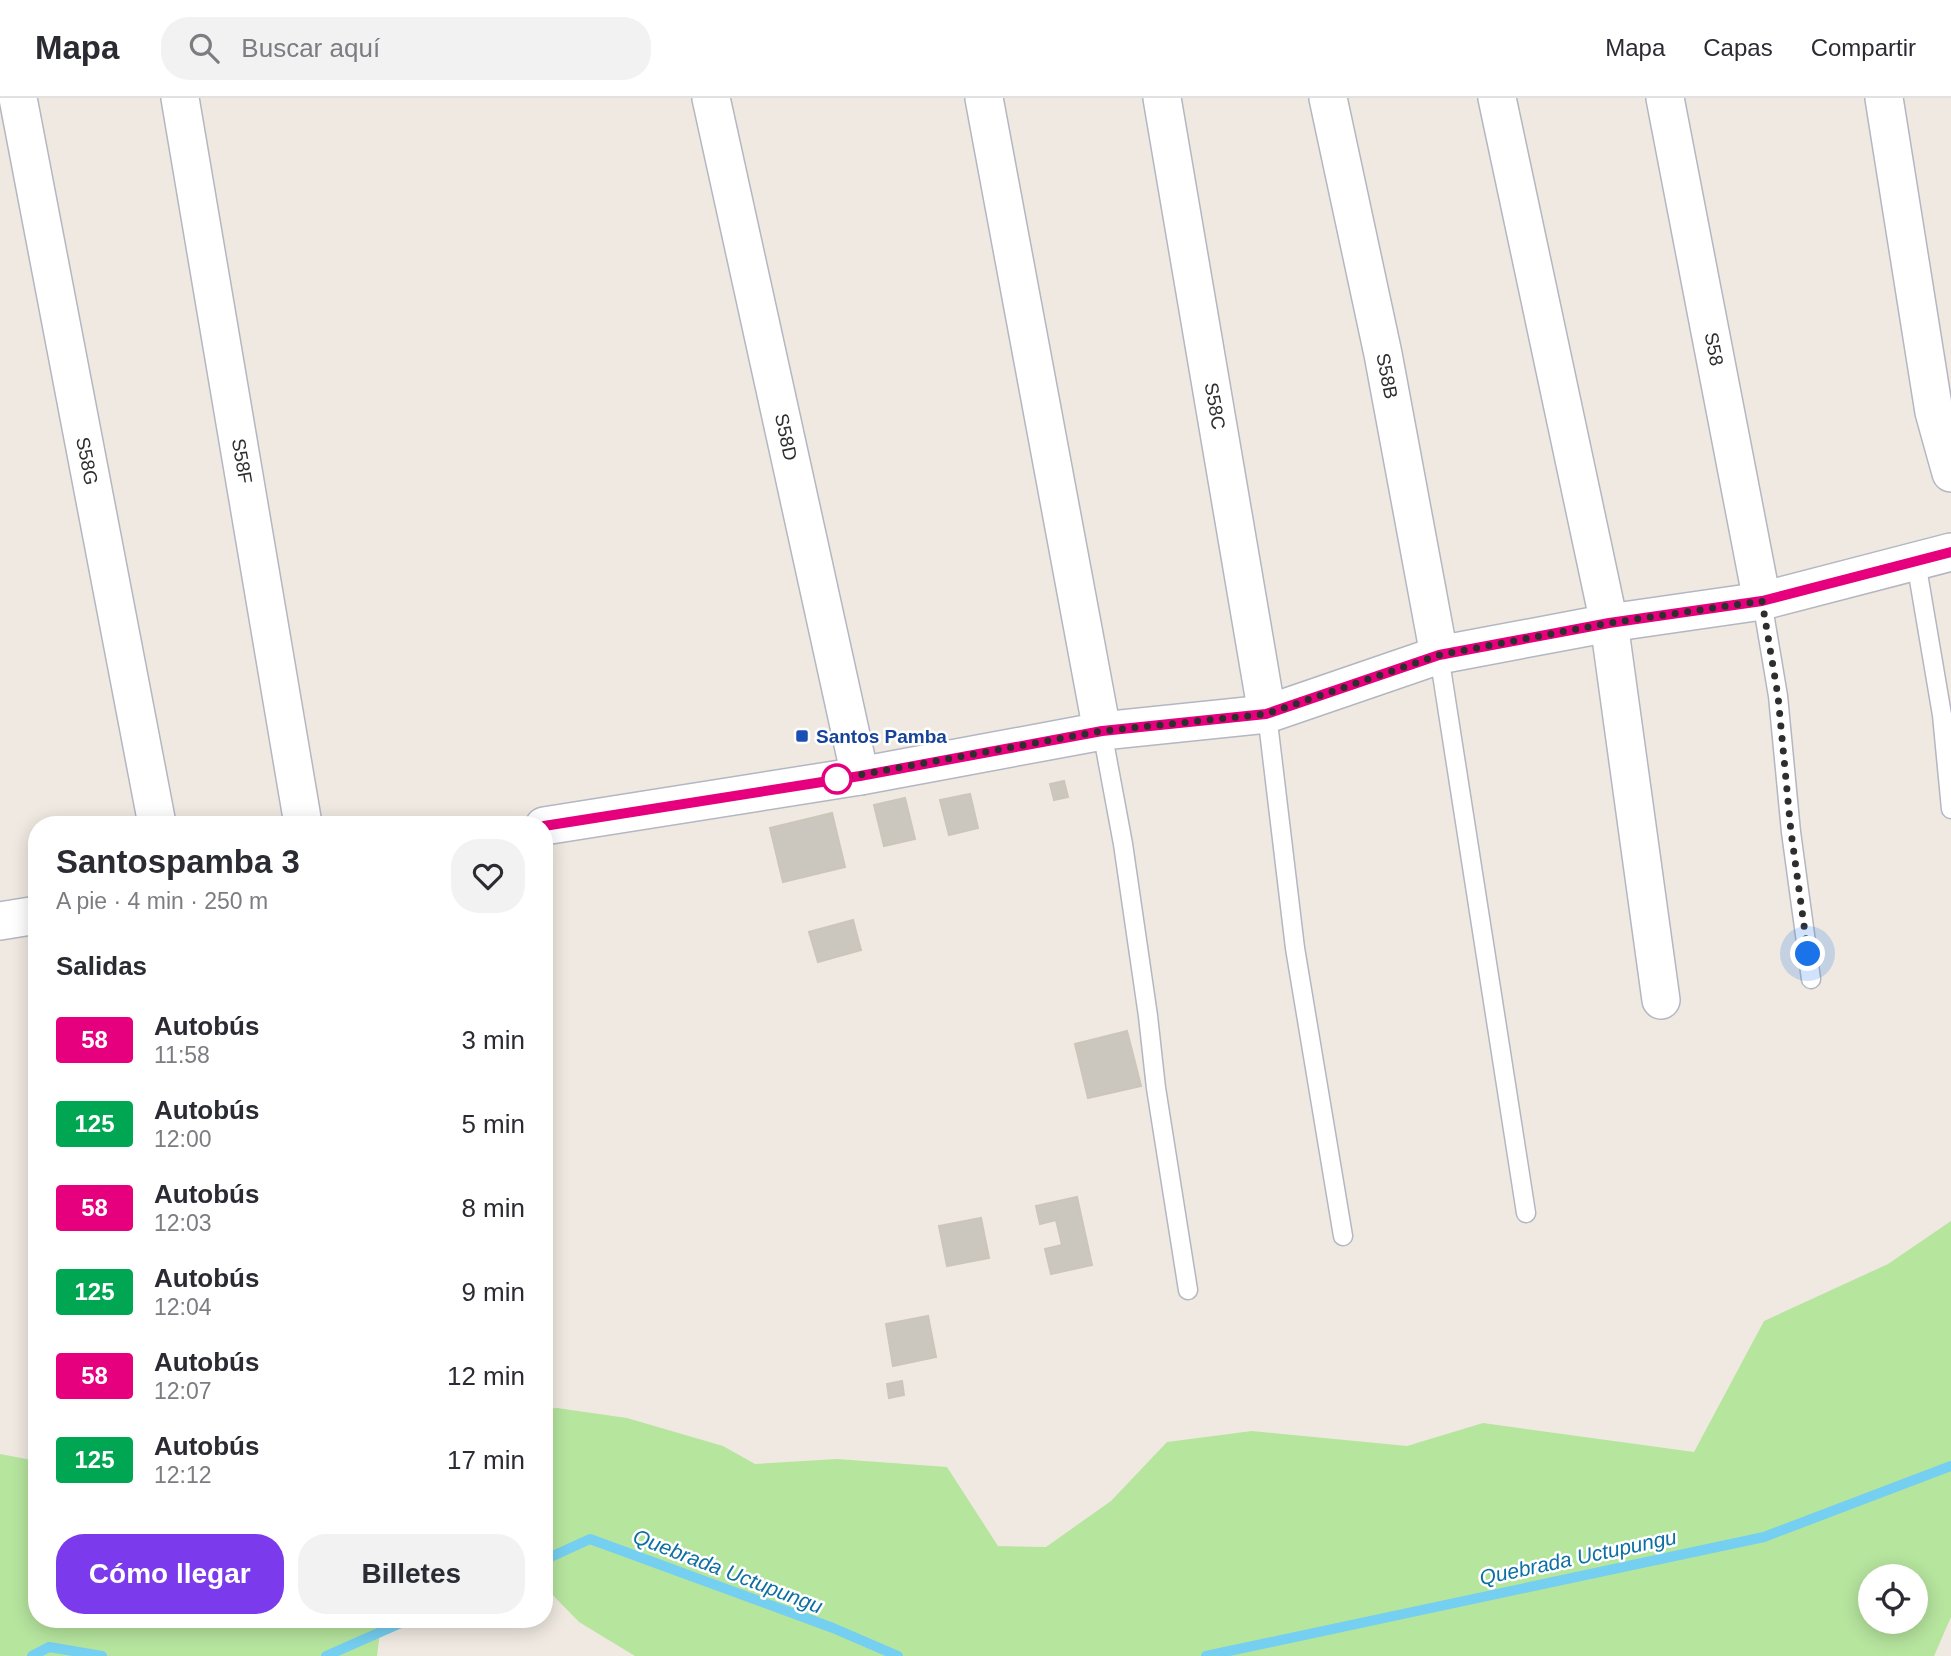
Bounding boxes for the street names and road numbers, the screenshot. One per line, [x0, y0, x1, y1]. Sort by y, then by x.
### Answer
street label: S58 [1700, 330, 1728, 368]
street label: S58B [1372, 351, 1402, 401]
street label: S58C [1201, 381, 1229, 431]
street label: S58D [771, 412, 801, 462]
street label: S58G [72, 435, 102, 487]
street label: S58F [228, 437, 256, 485]

